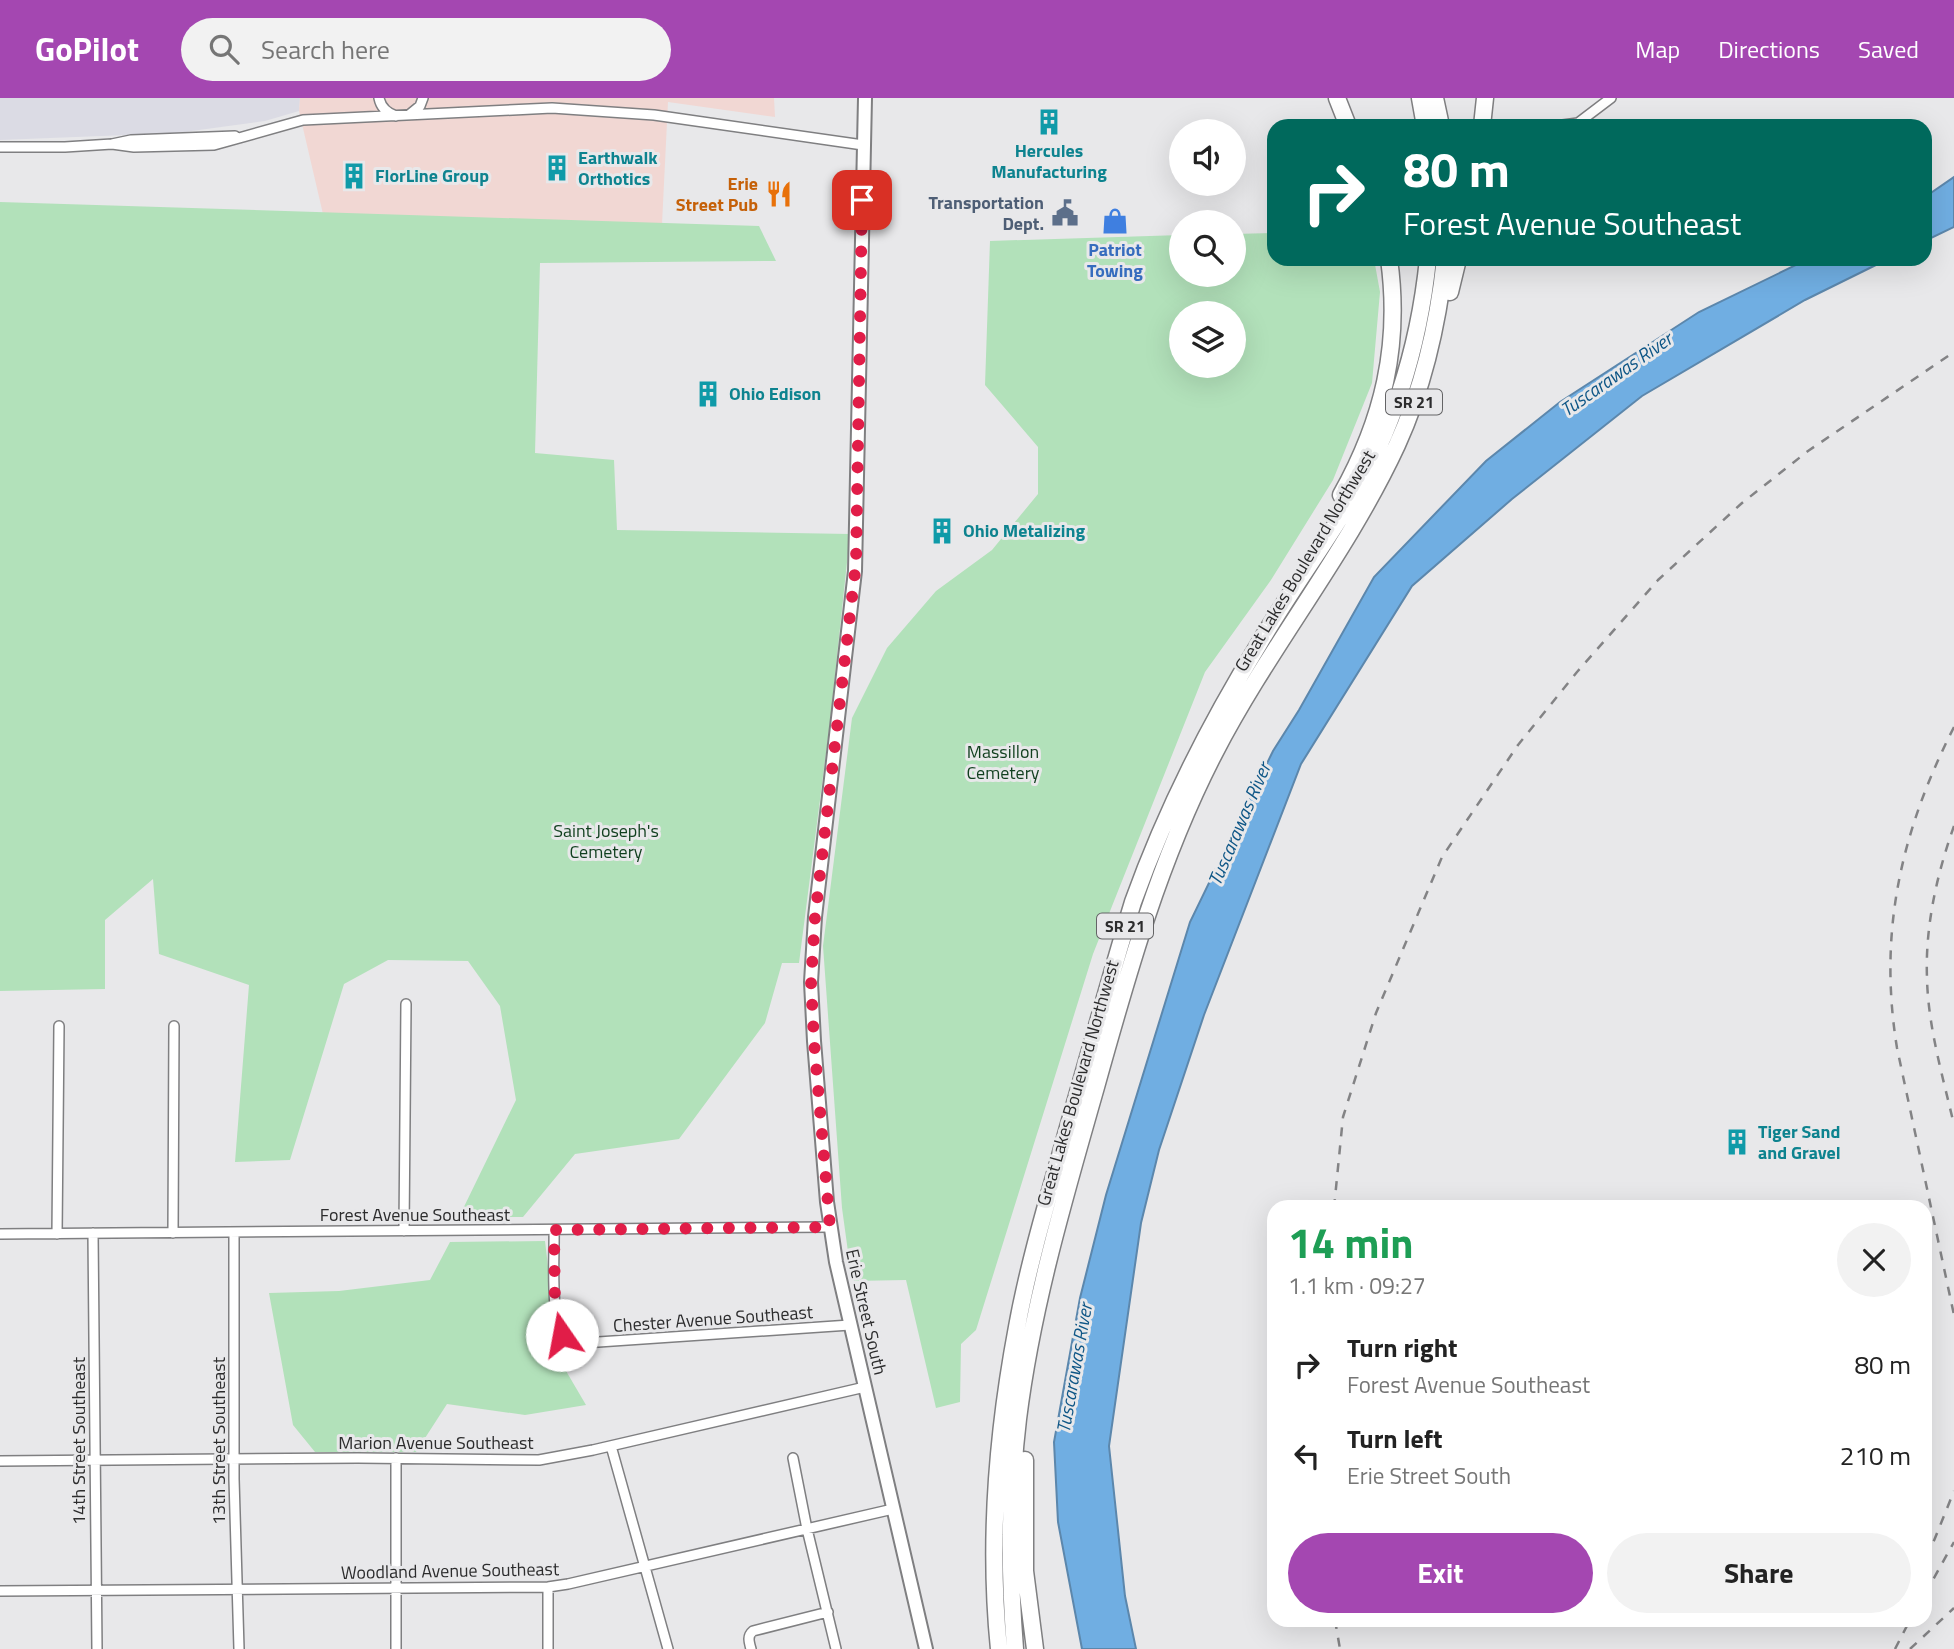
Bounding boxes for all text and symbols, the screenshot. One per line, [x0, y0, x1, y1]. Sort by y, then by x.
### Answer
search box [181, 18, 671, 81]
text: GoPilot [35, 24, 139, 74]
icon: search [205, 30, 243, 68]
text: Search here [261, 30, 390, 69]
text: Map [1635, 31, 1680, 67]
text: Directions [1718, 31, 1820, 67]
text: Saved [1858, 31, 1919, 67]
building icon: Hercules Manufacturing [1034, 107, 1064, 137]
map controls [1169, 119, 1246, 378]
button: sound [1169, 119, 1246, 196]
text: 80 m [1403, 131, 1510, 206]
place label: Hercules Manufacturing [991, 137, 1107, 185]
place label: Earthwalk Orthotics [578, 144, 658, 192]
icon: right [1288, 147, 1379, 238]
building icon: Earthwalk Orthotics [542, 153, 572, 183]
building icon: FlorLine Group [339, 161, 369, 191]
place label: FlorLine Group [375, 162, 489, 189]
place label: Erie Street Pub [676, 170, 758, 218]
pin [832, 170, 892, 230]
restaurant icon: Erie Street Pub [764, 179, 794, 209]
icon: arrive [843, 181, 881, 219]
place label: Transportation Dept. [929, 189, 1044, 237]
public building icon: Transportation Dept. [1050, 198, 1080, 228]
text: Forest Avenue Southeast [1403, 199, 1741, 247]
shop icon: Patriot Towing [1100, 206, 1130, 236]
button: search [1169, 210, 1246, 287]
place label: Patriot Towing [1087, 236, 1143, 284]
button: layers [1169, 301, 1246, 378]
water label: Tuscarawas River [1554, 323, 1679, 423]
building icon: Ohio Edison [693, 379, 723, 409]
place label: Ohio Edison [729, 380, 821, 407]
road number: SR 21 [1386, 390, 1442, 414]
street label: Great Lakes Boulevard Northwest [1228, 444, 1382, 677]
building icon: Ohio Metalizing [927, 516, 957, 546]
place label: Ohio Metalizing [963, 517, 1085, 544]
park label: Massillon Cemetery [966, 738, 1040, 786]
water label: Tuscarawas River [1200, 756, 1278, 890]
park label: Saint Joseph's Cemetery [553, 817, 659, 865]
road number: SR 21 [1097, 914, 1153, 939]
street label: Great Lakes Boulevard Northwest [1029, 956, 1126, 1209]
place label: Tiger Sand and Gravel [1758, 1118, 1841, 1166]
building icon: Tiger Sand and Gravel [1722, 1127, 1752, 1157]
street label: Forest Avenue Southeast [320, 1201, 511, 1228]
text: 14 min [1288, 1210, 1414, 1274]
button: close [1837, 1223, 1911, 1297]
street label: Erie Street South [839, 1246, 894, 1377]
text: 1.1 km · 09:27 [1288, 1268, 1426, 1303]
position arrow [525, 1298, 599, 1372]
street label: Chester Avenue Southeast [612, 1298, 815, 1339]
water label: Tuscarawas River [1048, 1299, 1099, 1435]
text: Turn right [1347, 1328, 1458, 1367]
text: 80 m [1854, 1345, 1911, 1384]
icon: right [1288, 1346, 1326, 1384]
street label: 14th Street Southeast [65, 1356, 92, 1525]
street label: 13th Street Southeast [205, 1356, 232, 1525]
text: Forest Avenue Southeast [1347, 1367, 1590, 1402]
text: Turn left [1347, 1419, 1442, 1458]
street label: Marion Avenue Southeast [338, 1429, 534, 1456]
text: 210 m [1840, 1436, 1911, 1475]
icon: left [1288, 1437, 1326, 1475]
text: Erie Street South [1347, 1458, 1511, 1493]
button: Exit [1288, 1533, 1593, 1613]
button: Share [1607, 1533, 1911, 1613]
street label: Woodland Avenue Southeast [341, 1555, 560, 1586]

